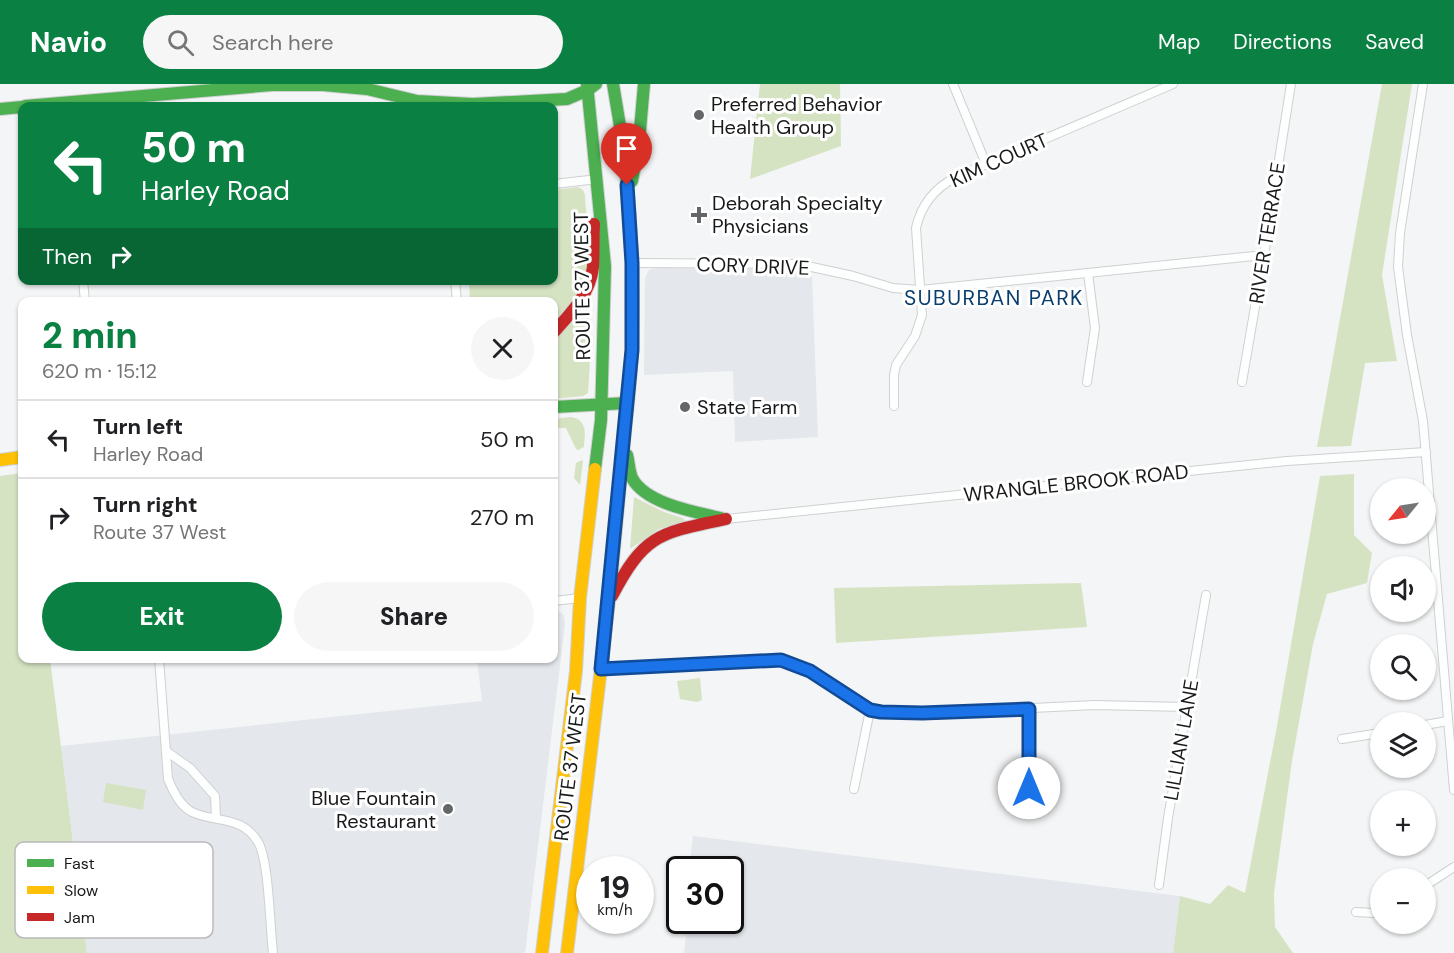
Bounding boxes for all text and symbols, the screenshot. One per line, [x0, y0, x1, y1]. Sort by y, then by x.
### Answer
search box [143, 15, 563, 69]
text: Navio [30, 24, 107, 61]
icon: search [164, 26, 197, 59]
text: Search here [212, 28, 333, 57]
text: Map [1158, 28, 1200, 56]
text: Directions [1233, 28, 1332, 56]
text: Saved [1365, 28, 1424, 56]
place label: Preferred Behavior Health Group [711, 91, 882, 140]
marker: Preferred Behavior Health Group [692, 108, 706, 122]
text: 50 m [141, 120, 246, 175]
pin [601, 123, 652, 185]
icon: left [42, 126, 120, 204]
street label: KIM COURT [946, 127, 1052, 193]
icon: arrive [610, 132, 643, 165]
street label: RIVER TERRACE [1243, 160, 1291, 306]
text: Harley Road [141, 173, 290, 208]
place label: Deborah Specialty Physicians [712, 190, 883, 239]
marker: Deborah Specialty Physicians [690, 206, 708, 224]
street label: ROUTE 37 WEST [568, 211, 596, 361]
icon: right [104, 240, 137, 273]
text: Then [42, 242, 92, 271]
street label: CORY DRIVE [696, 251, 810, 281]
district label: SUBURBAN PARK [904, 284, 1084, 312]
text: 2 min [42, 312, 138, 359]
button: close [471, 317, 534, 380]
text: 620 m · 15:12 [42, 358, 157, 384]
place label: State Farm [697, 394, 797, 420]
marker: State Farm [678, 400, 692, 414]
text: Turn left [93, 412, 183, 441]
icon: left [42, 423, 75, 456]
text: 50 m [480, 425, 534, 454]
text: Harley Road [93, 441, 203, 467]
street label: WRANGLE BROOK ROAD [962, 458, 1190, 508]
north arrow [1370, 478, 1436, 544]
map controls [1370, 478, 1436, 934]
text: Turn right [93, 490, 198, 519]
icon: right [42, 501, 75, 534]
text: 270 m [470, 503, 534, 532]
text: Route 37 West [93, 519, 226, 545]
button: sound [1370, 556, 1436, 622]
button: Exit [42, 582, 282, 651]
button: Share [294, 582, 534, 651]
button: search [1370, 634, 1436, 700]
street label: LILLIAN LANE [1158, 678, 1204, 802]
street label: ROUTE 37 WEST [548, 692, 592, 842]
button: layers [1370, 712, 1436, 778]
position arrow [997, 756, 1061, 820]
place label: Blue Fountain Restaurant [311, 785, 436, 834]
button: + [1370, 790, 1436, 856]
marker: Blue Fountain Restaurant [441, 802, 455, 816]
legend [15, 842, 213, 938]
text: Fast [64, 853, 95, 874]
speed limit sign: 30 [666, 856, 744, 934]
text: 19 [600, 868, 630, 907]
button: − [1370, 868, 1436, 934]
text: Slow [64, 880, 98, 901]
text: km/h [597, 900, 633, 920]
text: Jam [64, 907, 95, 928]

